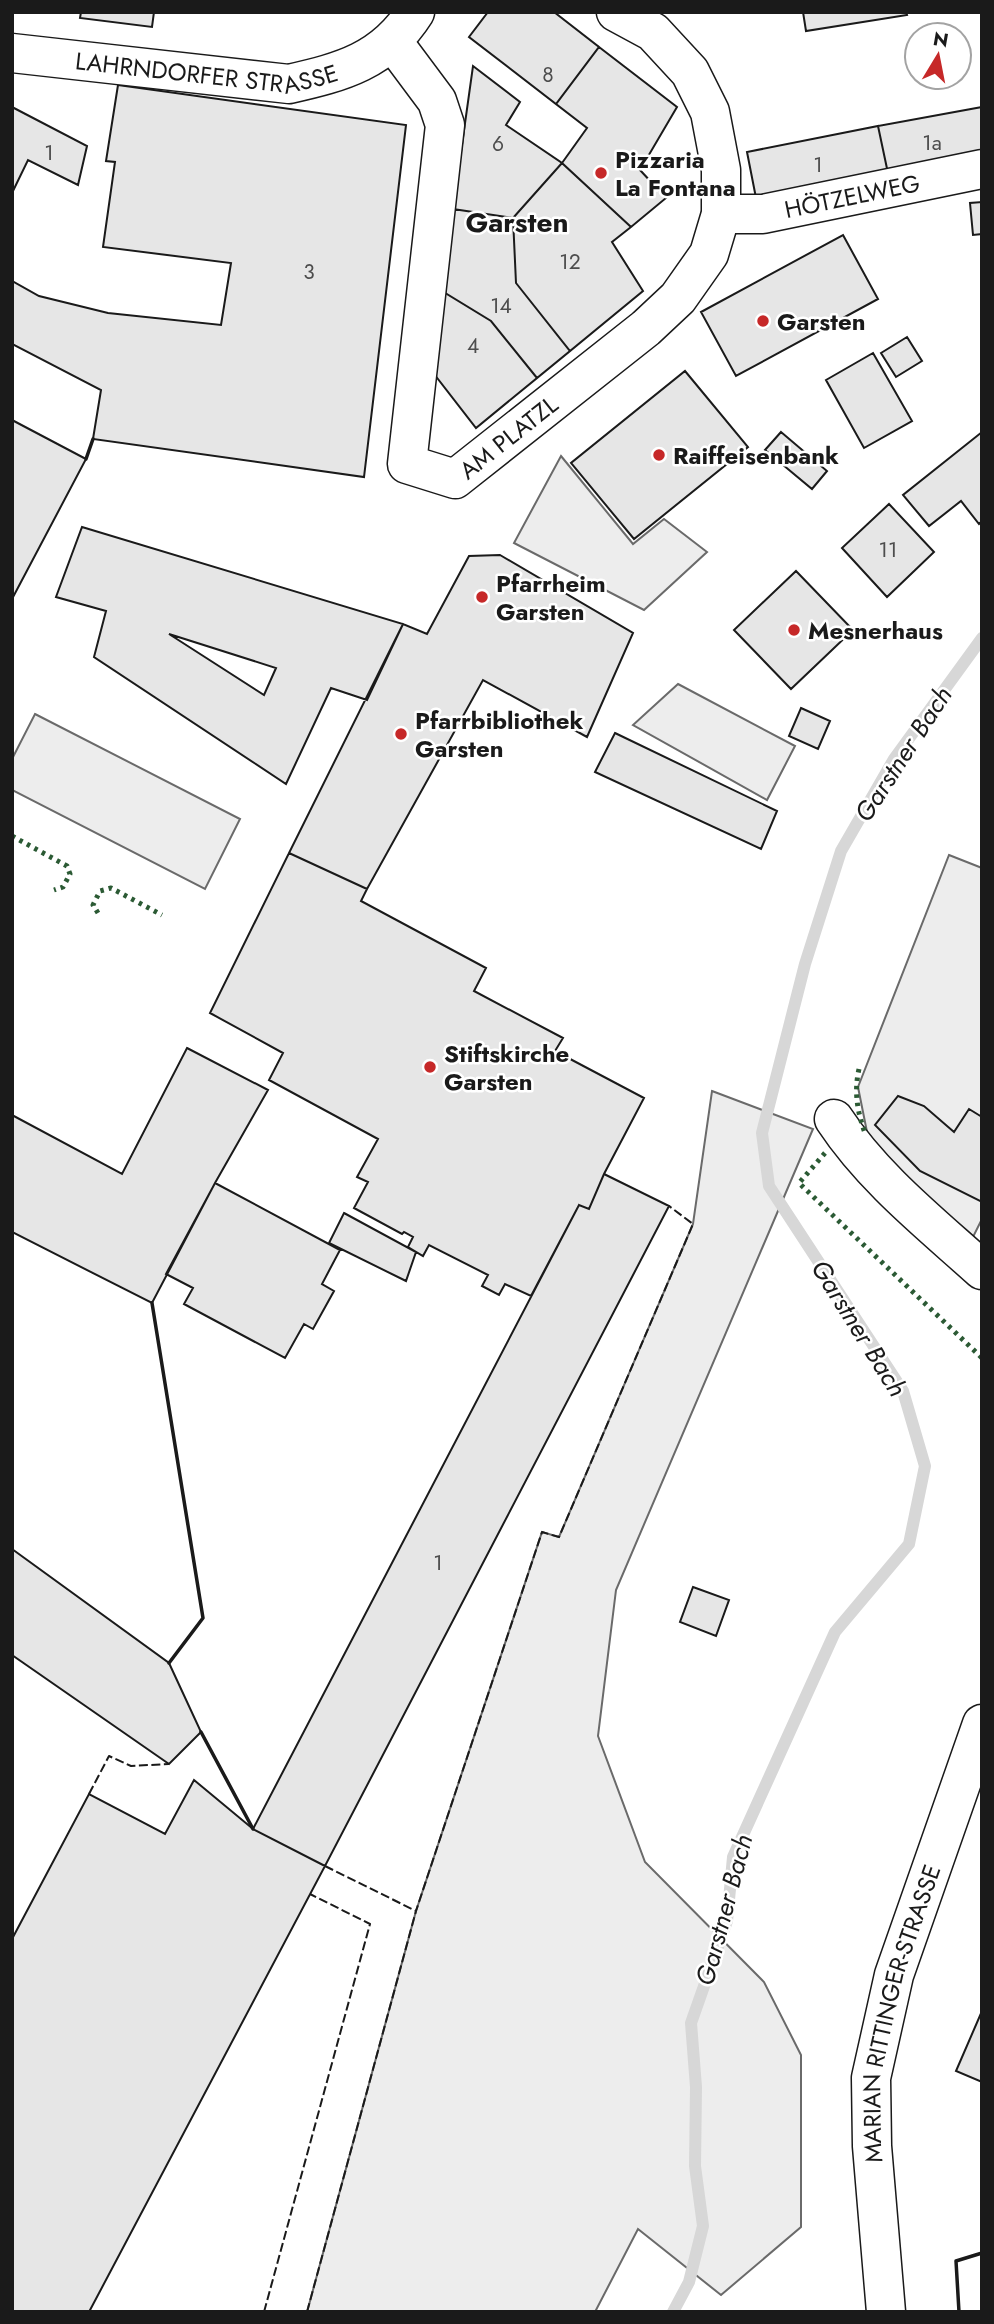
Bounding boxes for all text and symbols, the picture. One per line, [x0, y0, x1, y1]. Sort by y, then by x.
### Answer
north arrow [903, 21, 973, 91]
text: N [931, 25, 951, 54]
street label: LAHRNDORFER STRASSE [73, 43, 342, 102]
house number: 8 [542, 60, 554, 90]
house number: 1a [922, 128, 942, 158]
house number: 6 [492, 129, 504, 159]
house number: 1 [44, 138, 54, 168]
place label: Pizzaria La Fontana [615, 142, 736, 205]
house number: 1 [813, 150, 823, 180]
marker: Pizzaria La Fontana [593, 165, 609, 181]
street label: HÖTZELWEG [781, 165, 923, 227]
district label: Garsten [465, 202, 569, 243]
house number: 12 [559, 247, 581, 277]
house number: 3 [303, 257, 315, 287]
house number: 14 [490, 291, 512, 321]
place label: Garsten [777, 304, 865, 339]
marker: Garsten [755, 313, 771, 329]
house number: 4 [467, 331, 479, 361]
street label: AM PLATZL [451, 387, 565, 487]
place label: Raiffeisenbank [673, 438, 839, 473]
marker: Raiffeisenbank [651, 447, 667, 463]
house number: 11 [879, 535, 897, 565]
place label: Pfarrheim Garsten [496, 566, 606, 629]
marker: Pfarrheim Garsten [474, 589, 490, 605]
place label: Mesnerhaus [808, 613, 943, 648]
marker: Mesnerhaus [786, 622, 802, 638]
water label: Garstner Bach [845, 679, 961, 829]
place label: Pfarrbibliothek Garsten [415, 703, 583, 766]
marker: Pfarrbibliothek Garsten [393, 726, 409, 742]
place label: Stiftskirche Garsten [444, 1036, 569, 1099]
marker: Stiftskirche Garsten [422, 1059, 438, 1075]
water label: Garstner Bach [802, 1252, 916, 1404]
house number: 1 [433, 1548, 443, 1578]
water label: Garstner Bach [686, 1830, 762, 1990]
street label: MARIAN RITTINGER-STRASSE [853, 1860, 949, 2164]

